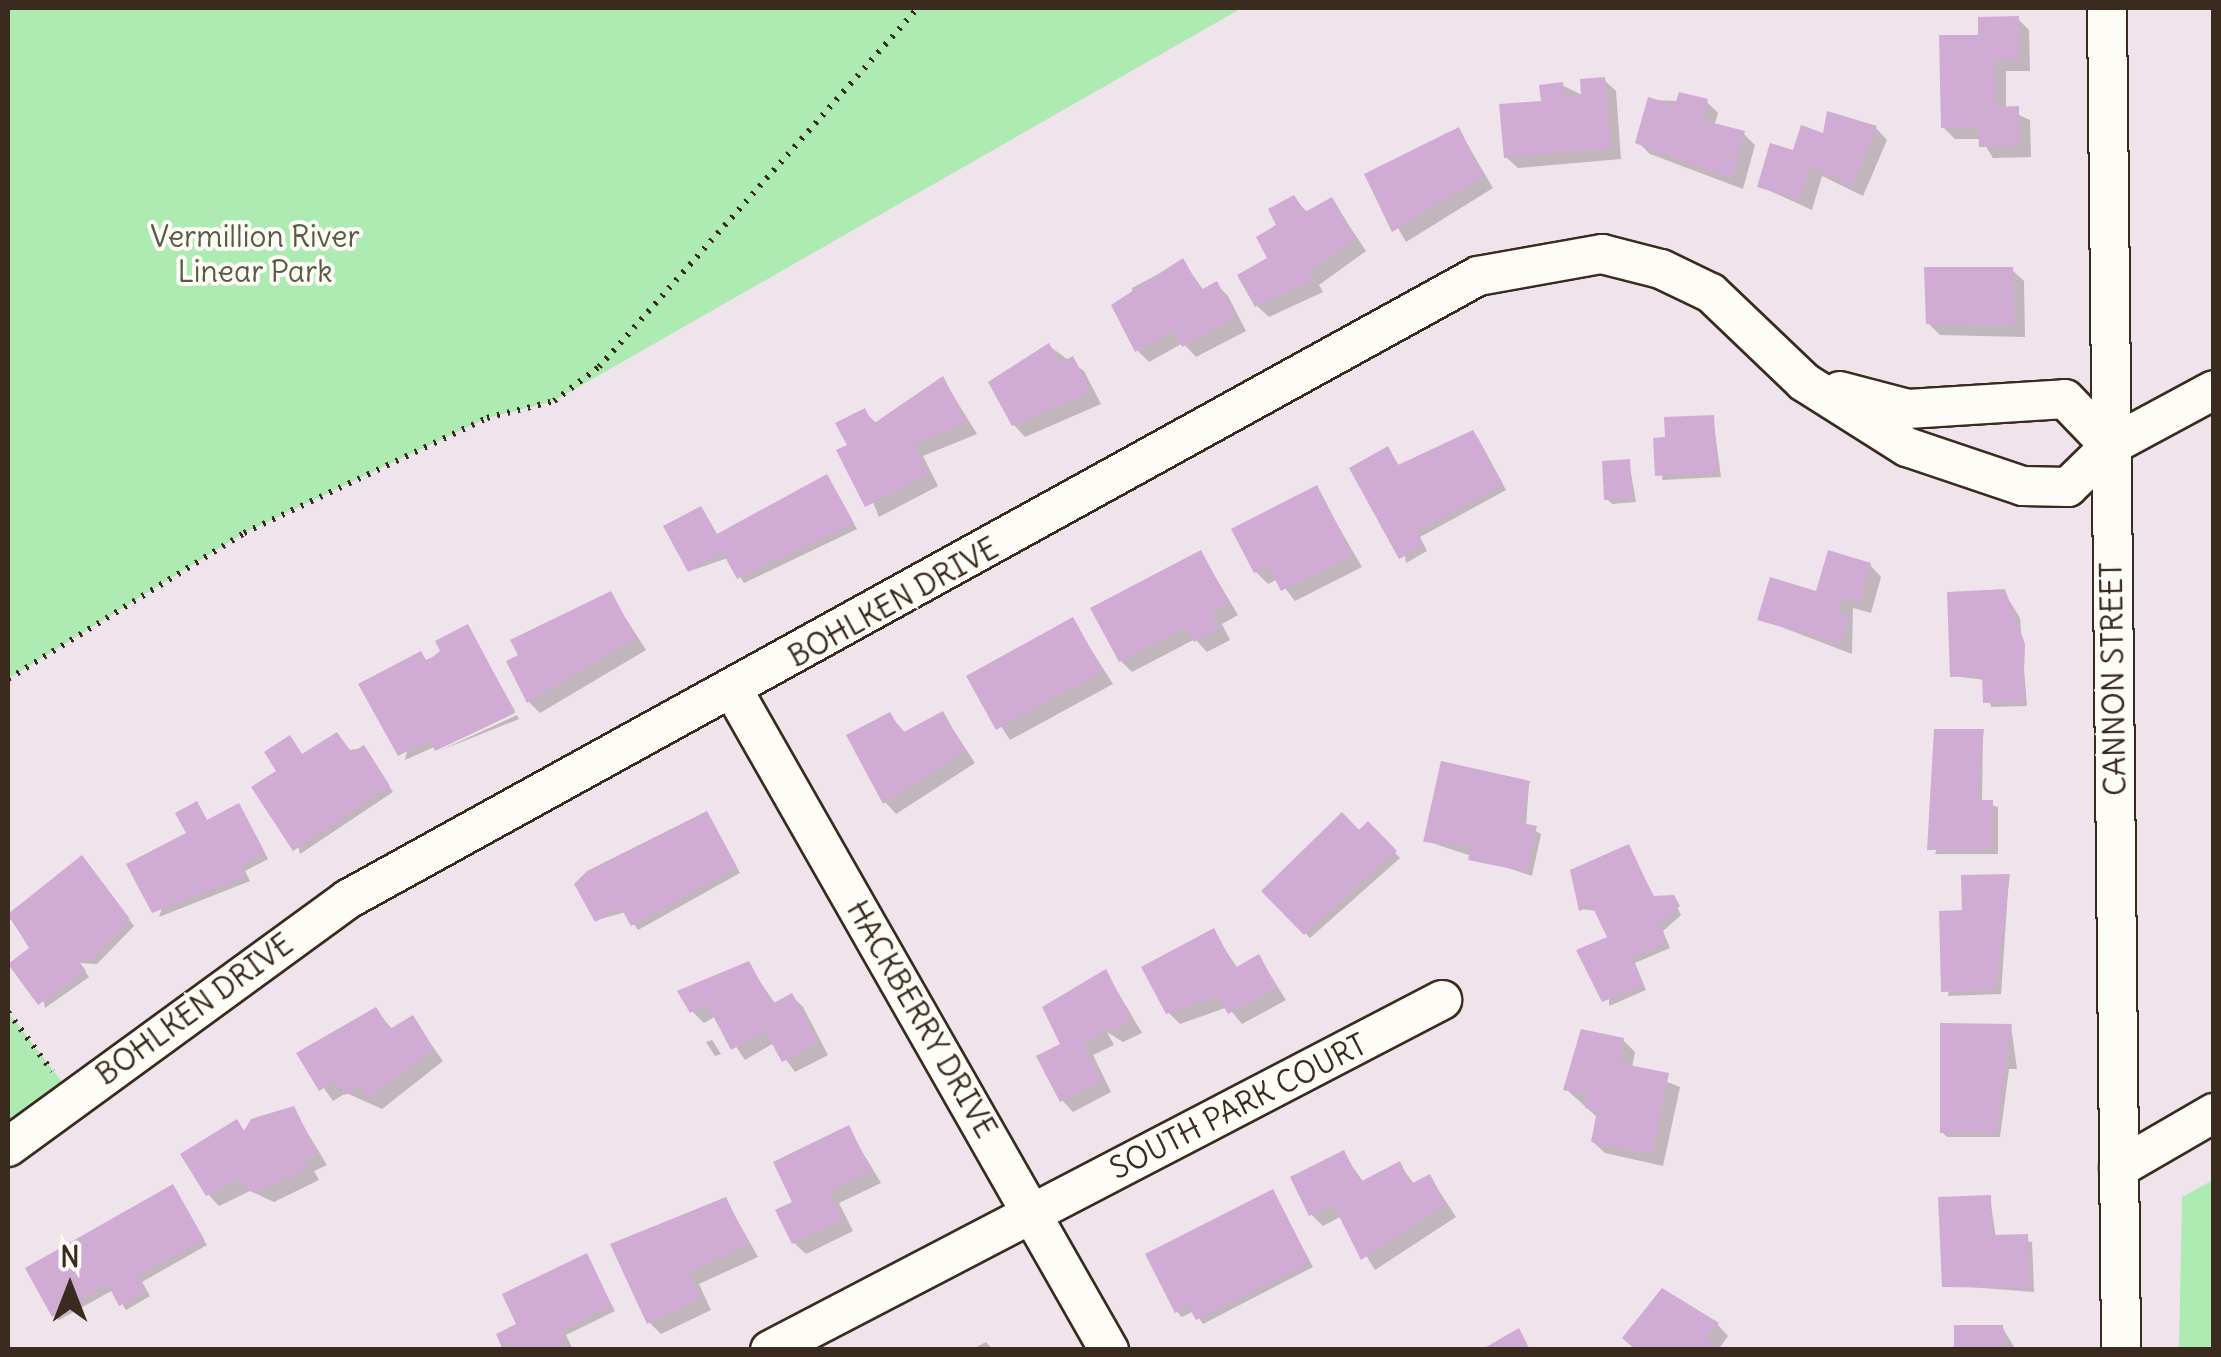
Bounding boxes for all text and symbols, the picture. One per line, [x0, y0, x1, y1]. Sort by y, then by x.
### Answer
park label: Vermillion River Linear Park [150, 218, 360, 288]
street label: BOHLKEN DRIVE [782, 529, 1004, 675]
street label: CANNON STREET [2093, 562, 2133, 796]
street label: HACKBERRY DRIVE [839, 894, 1005, 1144]
street label: BOHLKEN DRIVE [89, 926, 299, 1092]
street label: SOUTH PARK COURT [1104, 1026, 1372, 1186]
north arrow [20, 1237, 120, 1337]
text: N [60, 1239, 80, 1275]

